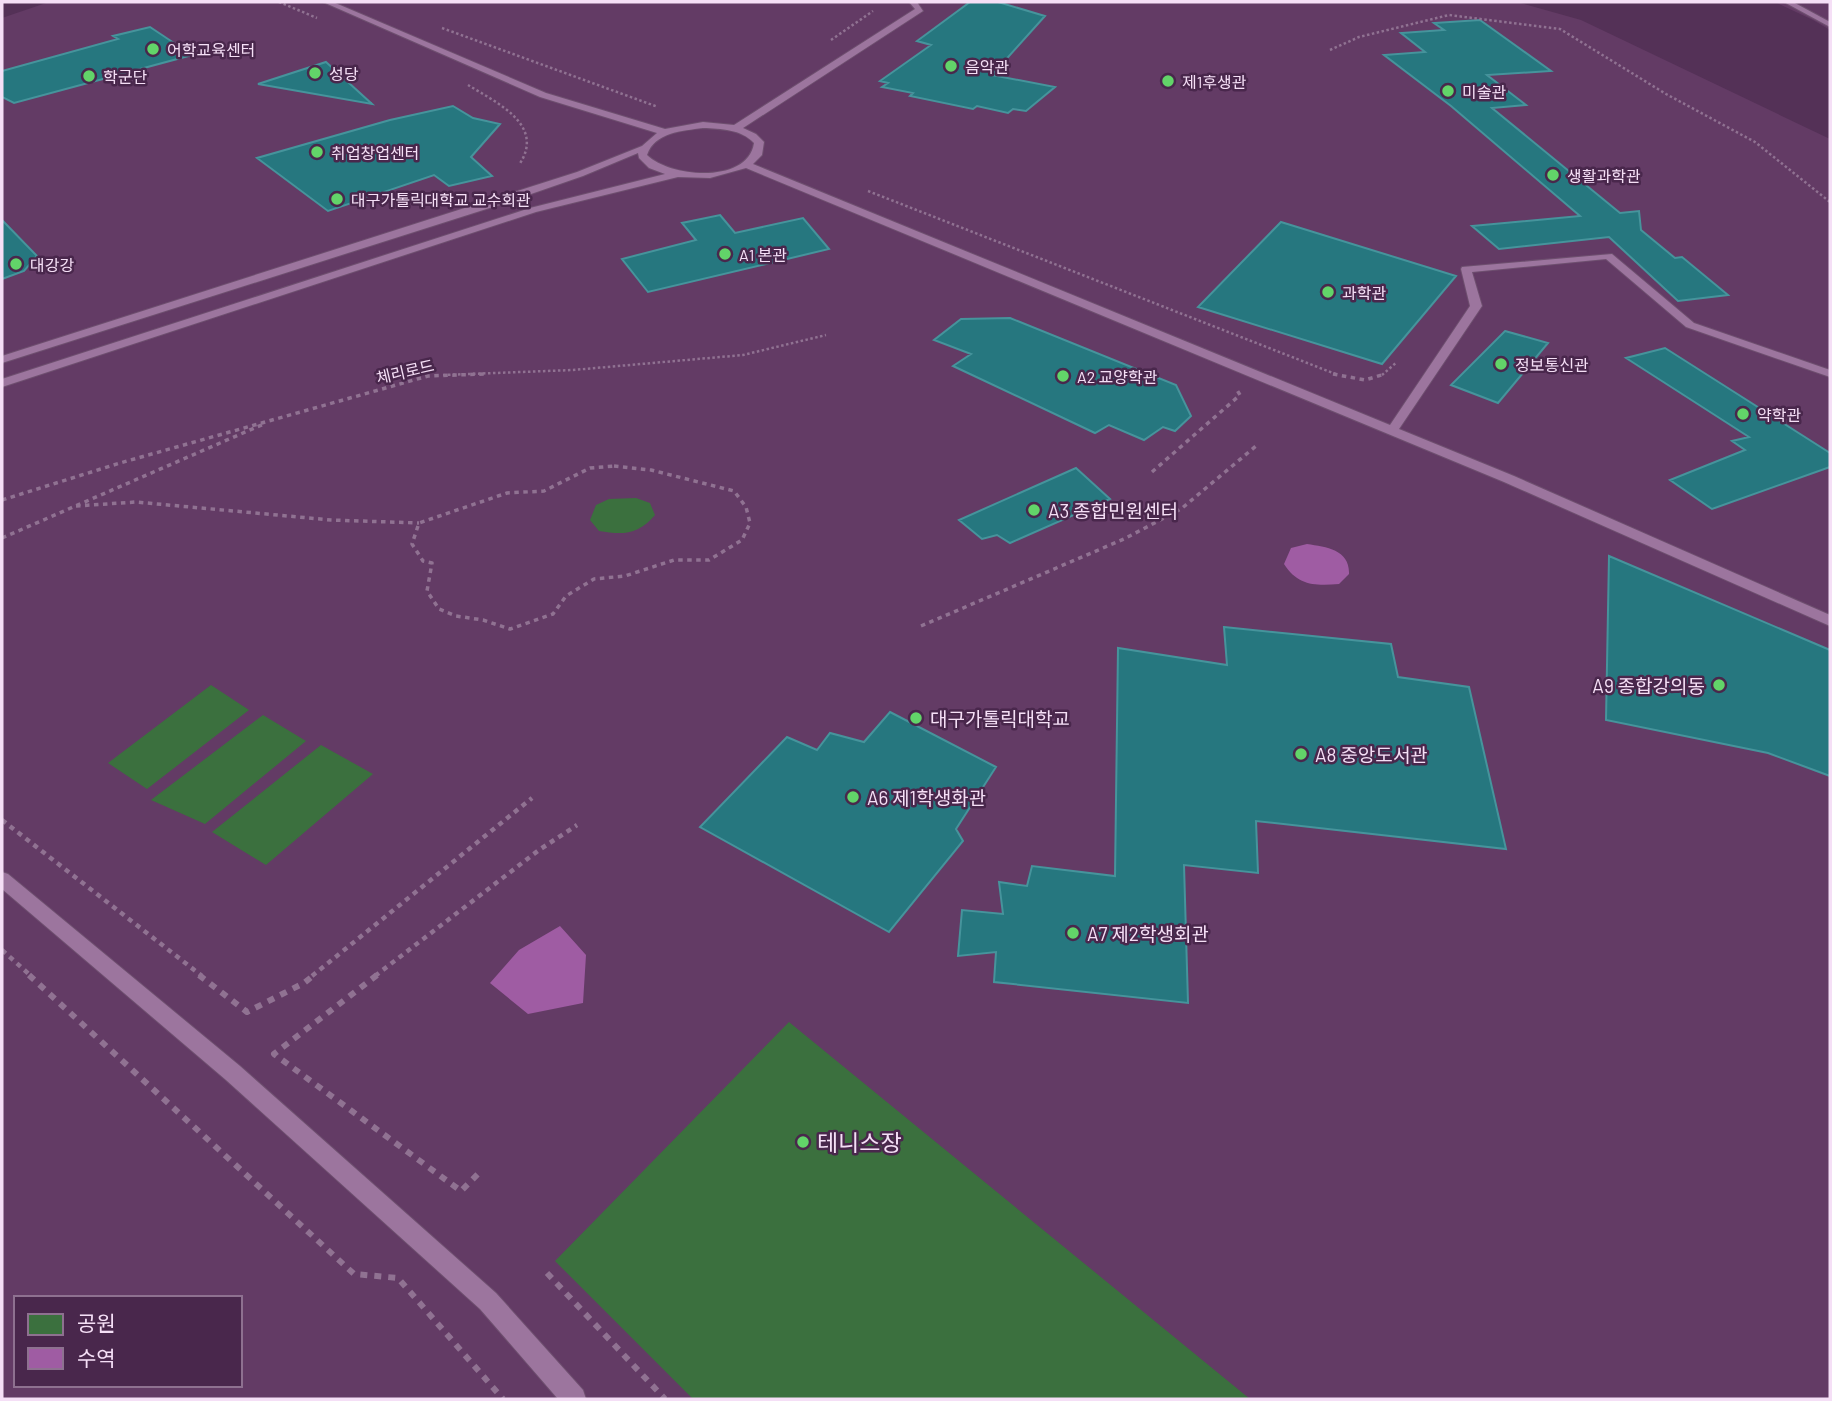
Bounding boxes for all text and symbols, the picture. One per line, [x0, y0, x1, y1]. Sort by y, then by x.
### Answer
place label: 어학교육센터 [167, 40, 255, 59]
marker: 어학교육센터 [145, 41, 161, 57]
place label: 음악관 [965, 57, 1009, 76]
marker: 음악관 [943, 58, 959, 74]
place label: 성당 [329, 64, 359, 83]
marker: 성당 [307, 65, 323, 81]
place label: 학군단 [103, 67, 147, 86]
marker: 학군단 [81, 68, 97, 84]
place label: 제1후생관 [1182, 72, 1247, 91]
marker: 제1후생관 [1160, 73, 1176, 89]
place label: 미술관 [1462, 82, 1506, 101]
marker: 미술관 [1440, 83, 1456, 99]
place label: 취업창업센터 [331, 143, 419, 162]
marker: 취업창업센터 [309, 144, 325, 160]
place label: 생활과학관 [1567, 166, 1641, 185]
marker: 생활과학관 [1545, 167, 1561, 183]
place label: 대구가톨릭대학교 교수회관 [351, 190, 531, 209]
marker: 대구가톨릭대학교 교수회관 [329, 191, 345, 207]
place label: A1 본관 [739, 245, 787, 264]
marker: A1 본관 [717, 246, 733, 262]
place label: 대강강 [30, 255, 74, 274]
marker: 대강강 [8, 256, 24, 272]
place label: 과학관 [1342, 283, 1386, 302]
marker: 과학관 [1320, 284, 1336, 300]
street label: 체리로드 [374, 355, 436, 387]
place label: 정보통신관 [1515, 355, 1589, 374]
marker: 정보통신관 [1493, 356, 1509, 372]
place label: A2 교양학관 [1077, 367, 1158, 386]
marker: A2 교양학관 [1055, 368, 1071, 384]
place label: 약학관 [1757, 405, 1801, 424]
marker: 약학관 [1735, 406, 1751, 422]
place label: A3 종합민원센터 [1048, 499, 1178, 522]
marker: A3 종합민원센터 [1026, 502, 1042, 518]
place label: A9 종합강의동 [1592, 674, 1705, 697]
marker: A9 종합강의동 [1711, 677, 1727, 693]
place label: 대구가톨릭대학교 [930, 707, 1070, 730]
marker: 대구가톨릭대학교 [908, 710, 924, 726]
place label: A8 중앙도서관 [1315, 743, 1428, 766]
marker: A8 중앙도서관 [1293, 746, 1309, 762]
place label: A6 제1학생화관 [867, 786, 986, 809]
marker: A6 제1학생화관 [845, 789, 861, 805]
place label: A7 제2학생회관 [1087, 922, 1209, 945]
marker: A7 제2학생회관 [1065, 925, 1081, 941]
place label: 테니스장 [817, 1128, 902, 1156]
marker: 테니스장 [795, 1134, 811, 1150]
legend [14, 1296, 242, 1387]
text: 공원 [77, 1310, 116, 1335]
text: 수역 [77, 1345, 116, 1370]

